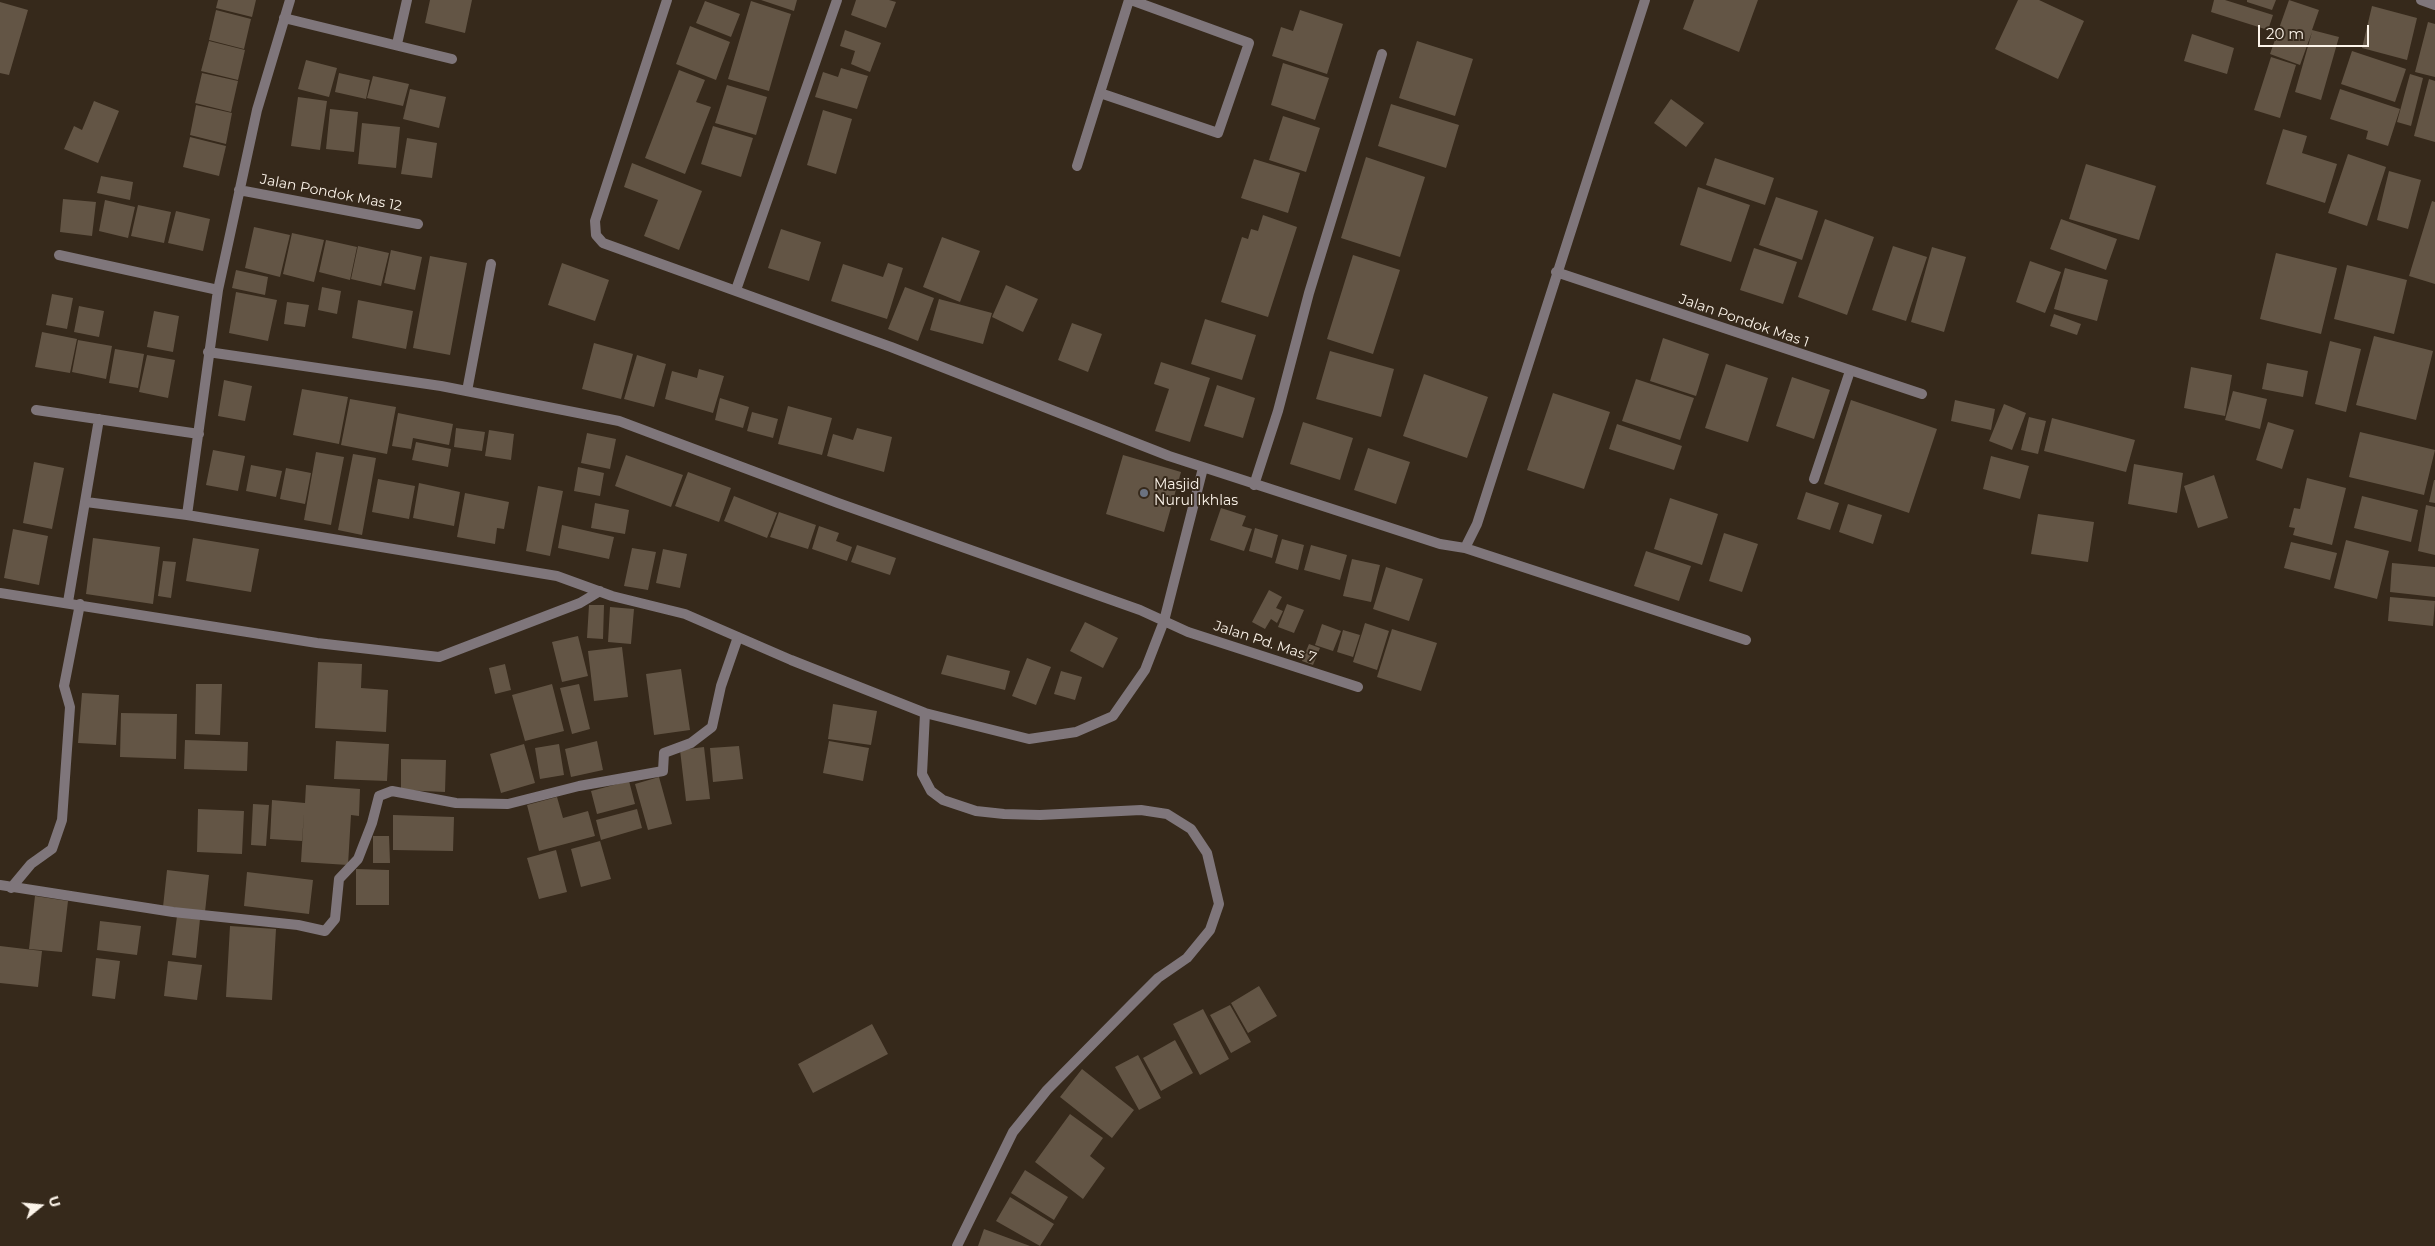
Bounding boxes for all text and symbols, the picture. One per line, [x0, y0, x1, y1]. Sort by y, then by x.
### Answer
scale bar [2260, 15, 2371, 47]
text: 20 m [2266, 24, 2304, 43]
street label: Jalan Pondok Mas 12 [259, 171, 403, 215]
street label: Jalan Pondok Mas 1 [1677, 291, 1811, 351]
place label: Masjid Nurul Ikhlas [1154, 477, 1238, 510]
marker: Masjid Nurul Ikhlas [1138, 487, 1150, 499]
street label: Jalan Pd. Mas 7 [1212, 618, 1318, 666]
north arrow [15, 1181, 65, 1231]
text: U [44, 1194, 65, 1210]

